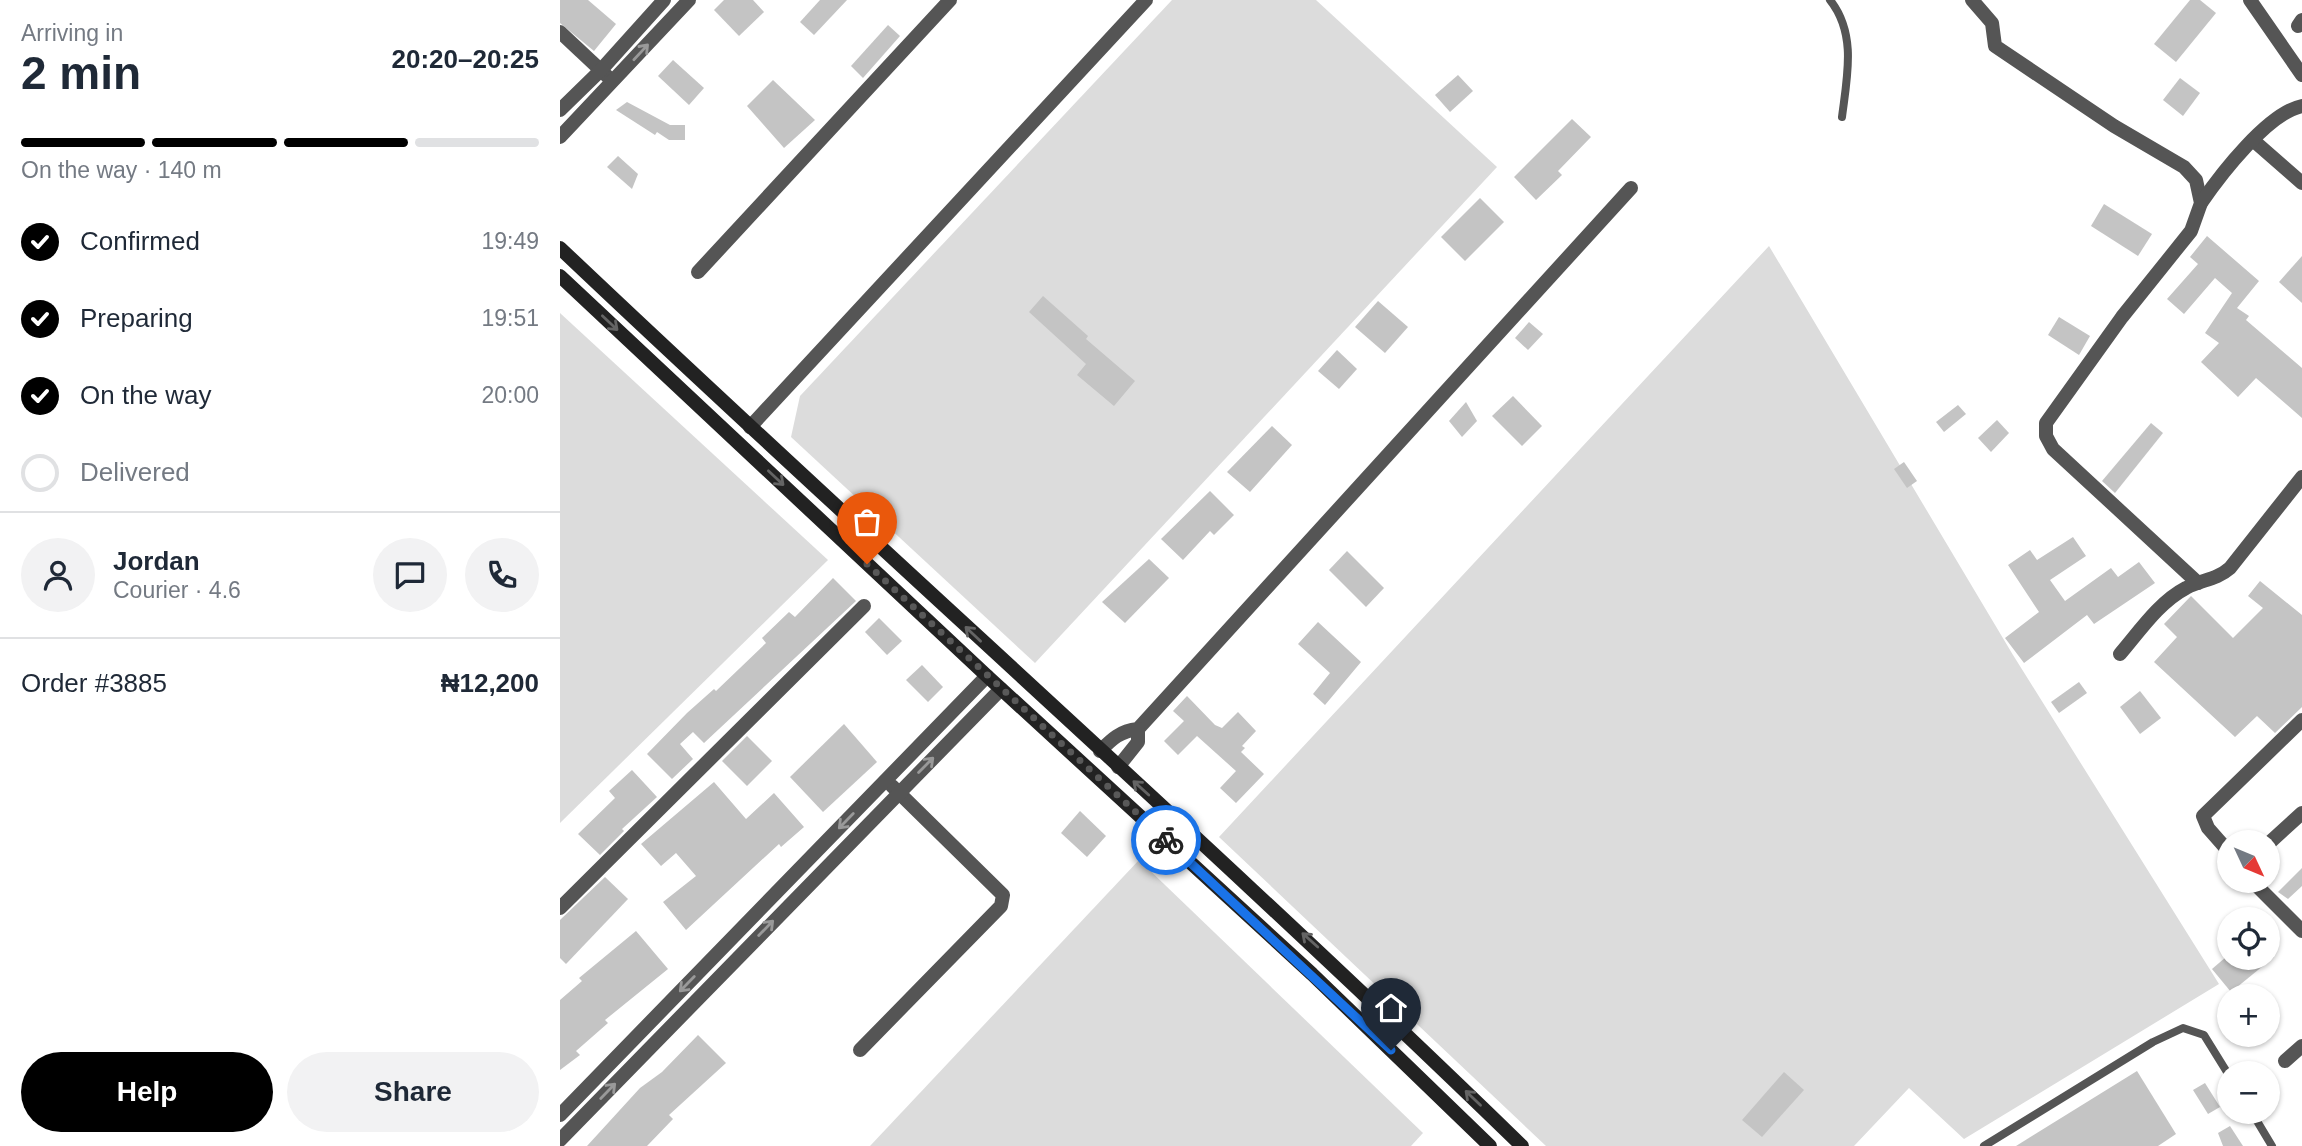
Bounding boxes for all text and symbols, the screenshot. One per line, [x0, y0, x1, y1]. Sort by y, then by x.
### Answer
text: Arriving in [21, 20, 123, 46]
one-way arrow [633, 43, 649, 61]
text: 20:20–20:25 [392, 44, 539, 74]
text: 2 min [21, 47, 141, 99]
text: On the way · 140 m [21, 157, 222, 183]
icon: check [21, 223, 59, 261]
text: Confirmed [80, 226, 200, 256]
text: 19:49 [481, 228, 539, 254]
icon: check [21, 300, 59, 338]
text: Preparing [80, 303, 193, 333]
text: 19:51 [481, 305, 539, 331]
one-way arrow [601, 314, 618, 331]
icon: check [21, 377, 59, 415]
text: On the way [80, 380, 212, 410]
text: 20:00 [481, 382, 539, 408]
text: Delivered [80, 457, 190, 487]
one-way arrow [767, 470, 784, 487]
pin [837, 492, 897, 564]
icon: bag [848, 503, 886, 541]
button: person [21, 538, 95, 612]
button: chat [373, 538, 447, 612]
button: phone [465, 538, 539, 612]
text: Jordan [113, 546, 200, 576]
text: Courier · 4.6 [113, 577, 241, 603]
one-way arrow [964, 626, 982, 642]
text: Order #3885 [21, 668, 167, 698]
text: ₦12,200 [441, 668, 539, 698]
one-way arrow [917, 757, 934, 774]
one-way arrow [1132, 780, 1150, 796]
courier [1131, 805, 1201, 875]
one-way arrow [838, 812, 855, 829]
icon: bike [1147, 821, 1185, 859]
north arrow [2217, 830, 2280, 892]
map controls [2217, 830, 2280, 1124]
button: locate [2217, 907, 2280, 970]
one-way arrow [758, 920, 775, 937]
one-way arrow [1301, 933, 1319, 949]
one-way arrow [679, 975, 696, 992]
pin [1361, 978, 1421, 1050]
button: + [2217, 984, 2280, 1047]
icon: home [1372, 989, 1410, 1027]
button: Help [21, 1052, 273, 1132]
button: Share [287, 1052, 539, 1132]
button: − [2217, 1061, 2280, 1124]
one-way arrow [599, 1082, 616, 1099]
one-way arrow [1465, 1090, 1482, 1107]

